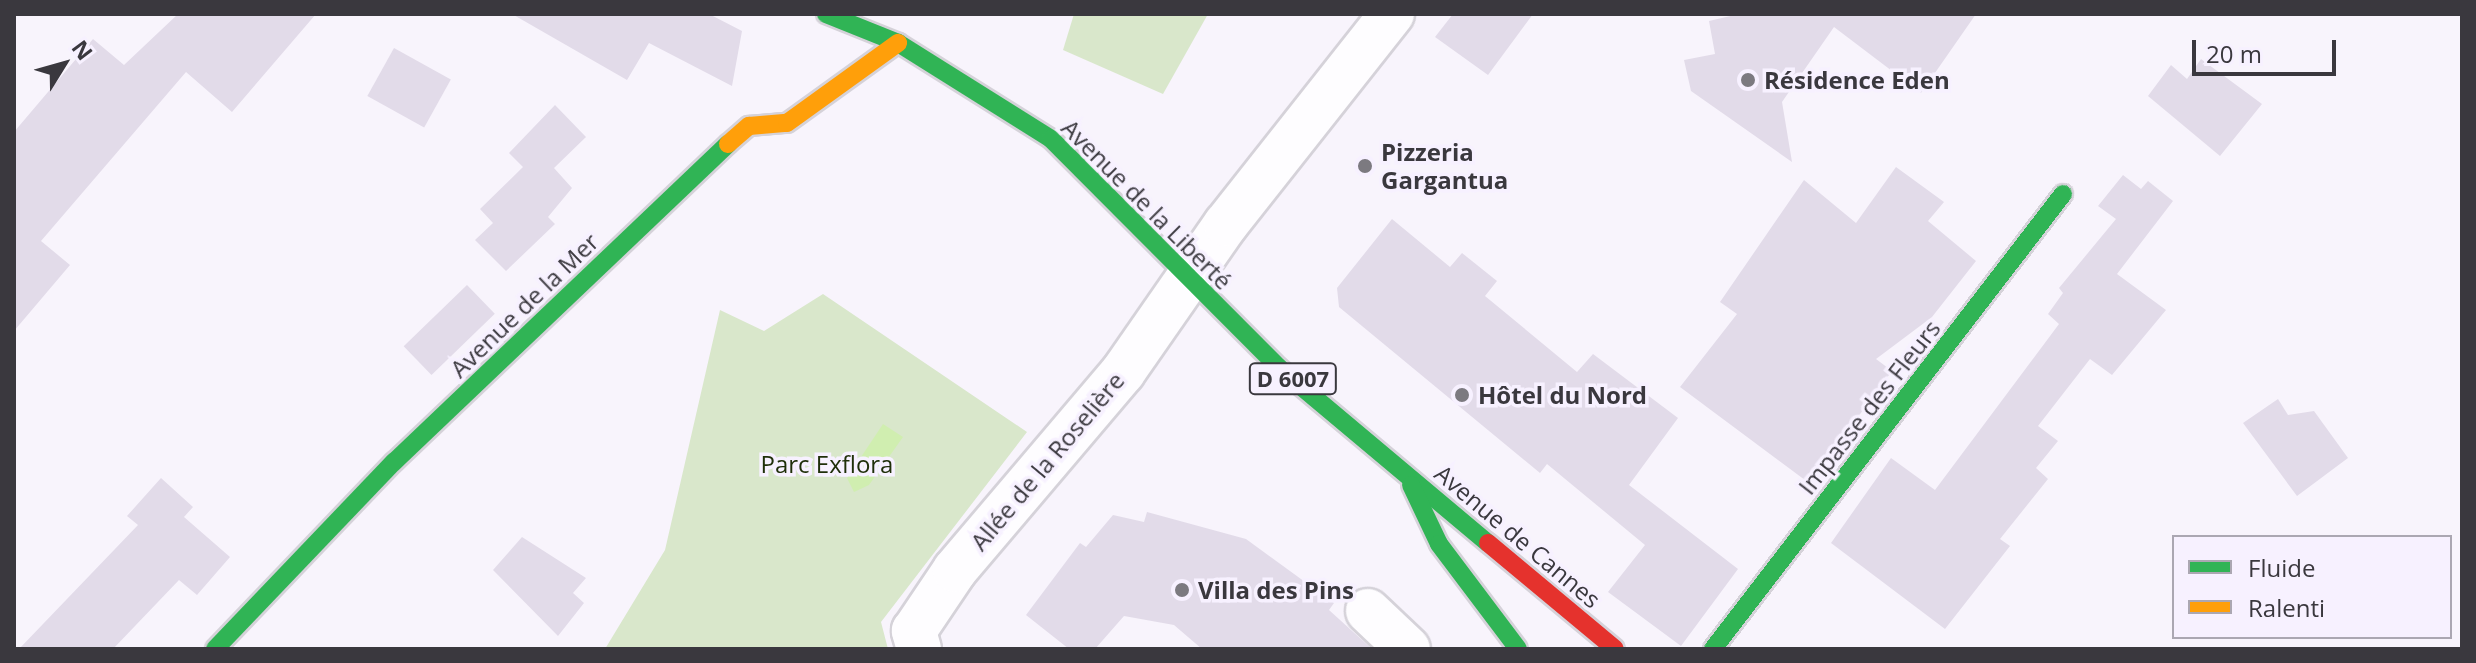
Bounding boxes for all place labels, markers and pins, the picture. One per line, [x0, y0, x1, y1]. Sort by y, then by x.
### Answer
place label: Résidence Eden [1764, 66, 1950, 94]
marker: Résidence Eden [1739, 71, 1757, 89]
place label: Pizzeria Gargantua [1381, 138, 1508, 194]
marker: Pizzeria Gargantua [1356, 157, 1374, 175]
place label: Hôtel du Nord [1478, 381, 1647, 409]
marker: Hôtel du Nord [1453, 386, 1471, 404]
place label: Villa des Pins [1198, 576, 1354, 604]
marker: Villa des Pins [1173, 581, 1191, 599]

